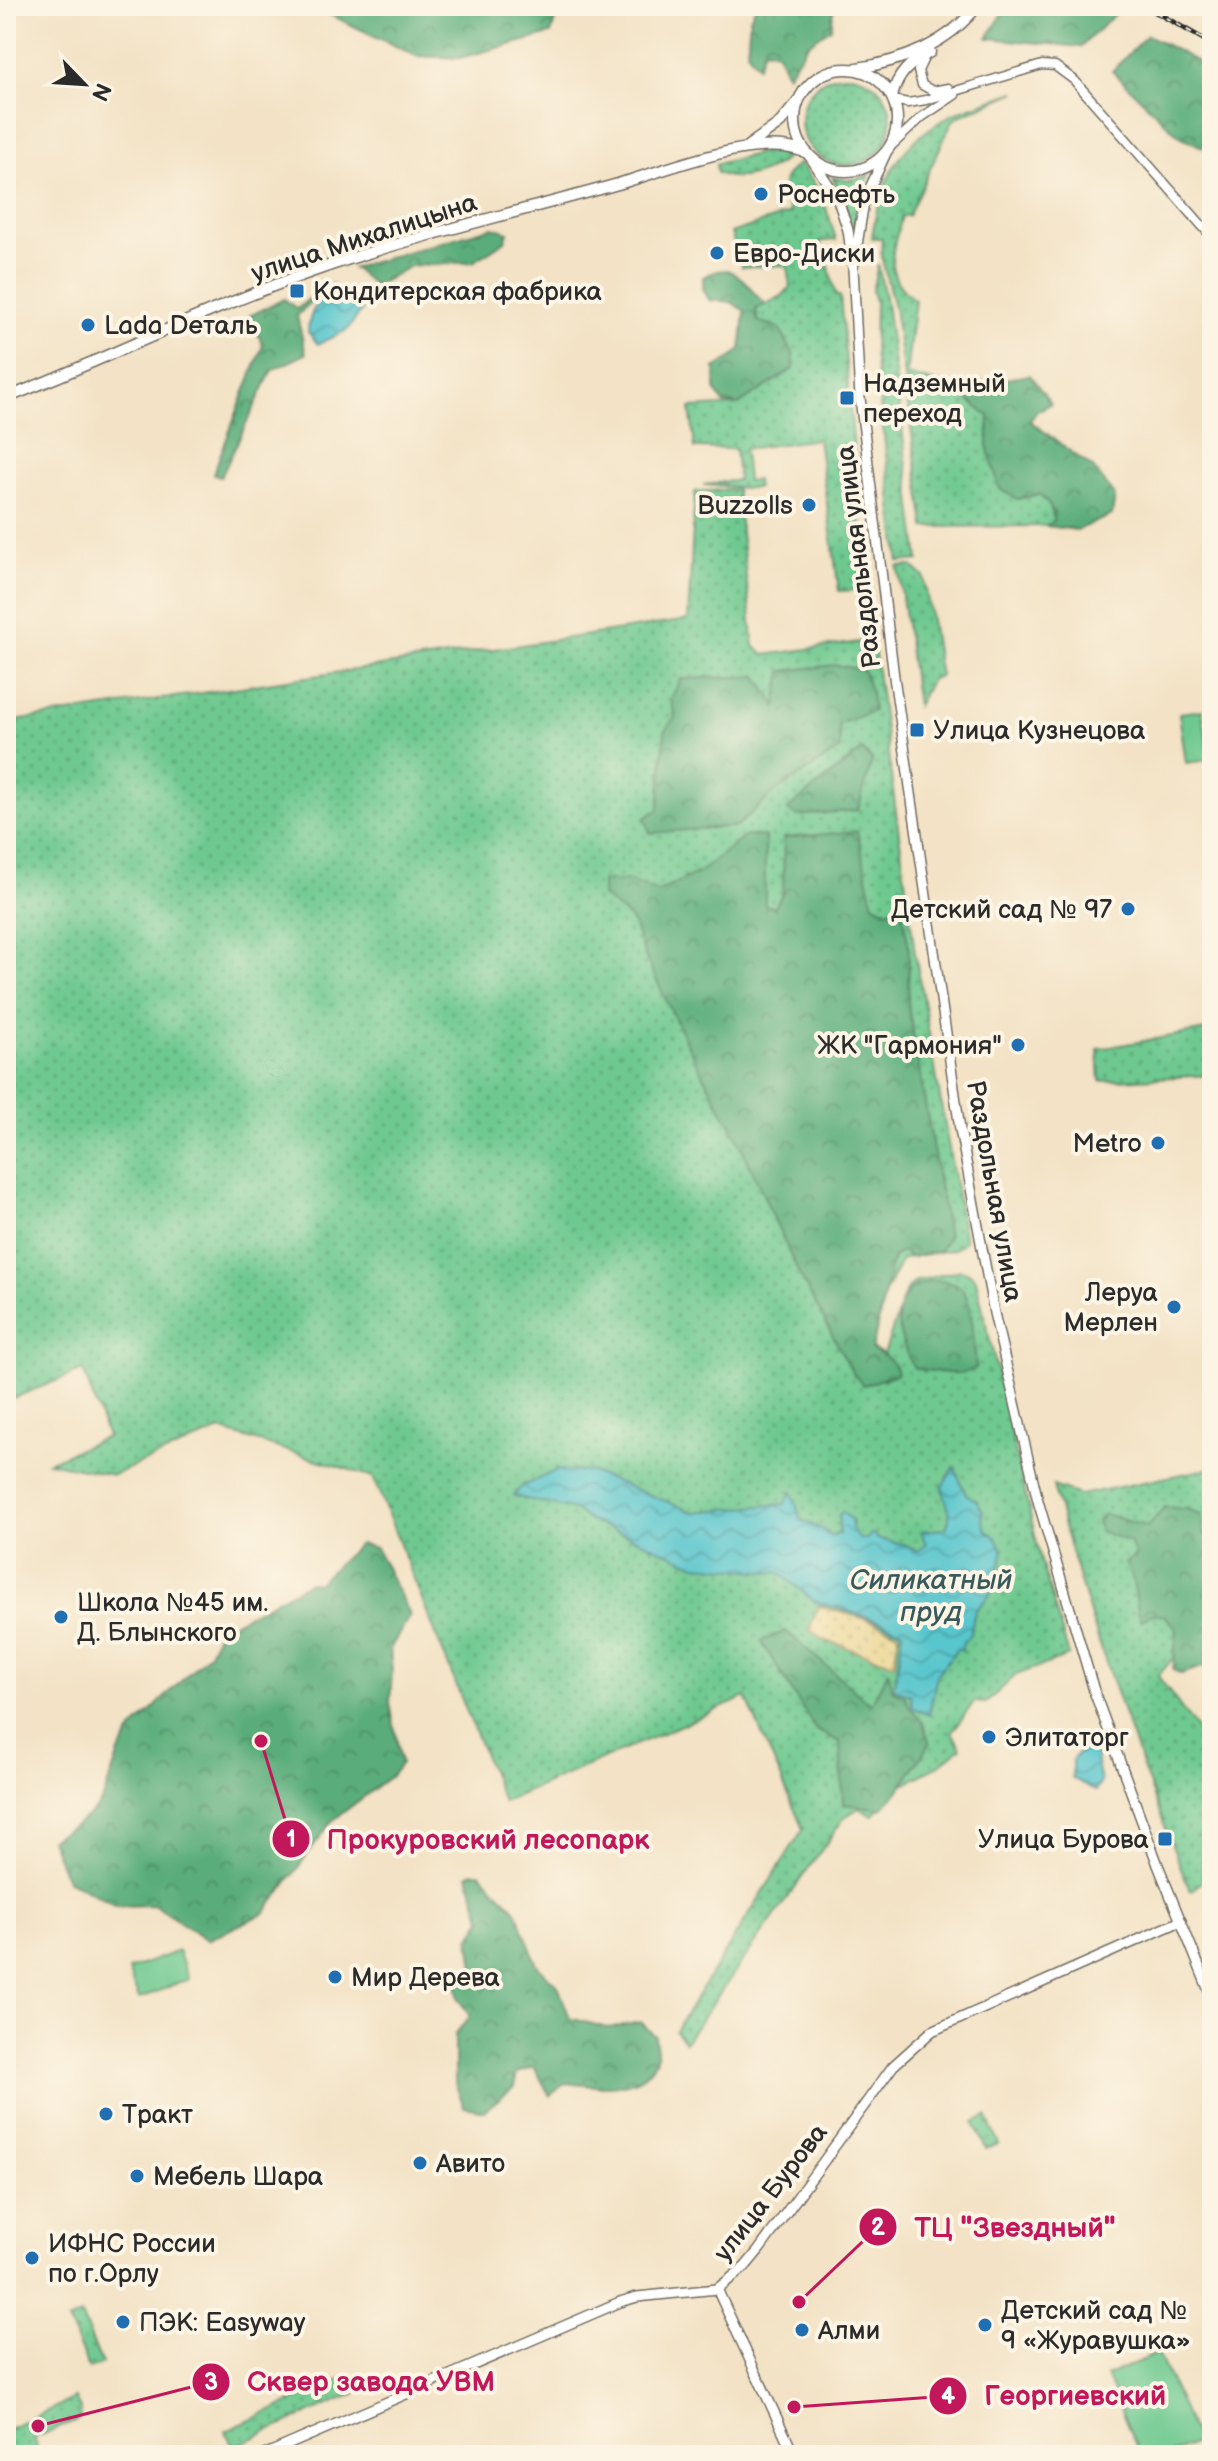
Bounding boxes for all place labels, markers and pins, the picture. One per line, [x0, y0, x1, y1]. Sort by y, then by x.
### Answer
place label: Роснефть [777, 180, 895, 211]
marker: Роснефть [752, 185, 770, 203]
place label: Евро-Диски [733, 239, 875, 270]
marker: Евро-Диски [708, 244, 726, 262]
place label: Кондитерская фабрика [313, 277, 602, 308]
marker: Кондитерская фабрика [288, 282, 306, 300]
place label: Lada Dеталь [104, 311, 258, 342]
marker: Lada Dеталь [79, 316, 97, 334]
place label: Надземный переход [863, 369, 1006, 430]
marker: Надземный переход [838, 389, 856, 407]
place label: Buzzolls [697, 491, 793, 522]
marker: Buzzolls [800, 496, 818, 514]
place label: Улица Кузнецова [933, 716, 1145, 747]
marker: Улица Кузнецова [908, 721, 926, 739]
place label: Детский сад № 97 [891, 895, 1112, 926]
marker: Детский сад № 97 [1119, 900, 1137, 918]
place label: ЖК "Гармония" [817, 1031, 1002, 1062]
marker: ЖК "Гармония" [1009, 1036, 1027, 1054]
place label: Metro [1073, 1129, 1142, 1160]
marker: Metro [1149, 1134, 1167, 1152]
place label: Леруа Мерлен [1063, 1278, 1158, 1339]
marker: Леруа Мерлен [1165, 1298, 1183, 1316]
place label: Школа №45 им. Д. Блынского [77, 1588, 268, 1649]
marker: Школа №45 им. Д. Блынского [52, 1608, 70, 1626]
place label: Элитаторг [1005, 1723, 1129, 1754]
marker: Элитаторг [980, 1728, 998, 1746]
callout: Прокуровский лесопарк [271, 1813, 666, 1865]
place label: Улица Бурова [978, 1825, 1149, 1856]
marker: Улица Бурова [1156, 1830, 1174, 1848]
place label: Мир Дерева [351, 1963, 500, 1994]
marker: Мир Дерева [326, 1968, 344, 1986]
place label: Тракт [122, 2100, 193, 2131]
marker: Тракт [97, 2105, 115, 2123]
place label: Авито [435, 2149, 505, 2180]
marker: Авито [411, 2154, 429, 2172]
place label: Мебель Шара [153, 2162, 323, 2193]
marker: Мебель Шара [128, 2167, 146, 2185]
callout: ТЦ "Звездный" [858, 2201, 1131, 2253]
place label: ИФНС России по г.Орлу [48, 2229, 216, 2290]
marker: ИФНС России по г.Орлу [23, 2249, 41, 2267]
place label: Детский сад № 9 «Журавушка» [1001, 2296, 1190, 2357]
place label: ПЭК: Easyway [139, 2308, 306, 2339]
marker: ПЭК: Easyway [114, 2313, 132, 2331]
place label: Алми [817, 2316, 880, 2347]
marker: Детский сад № 9 «Журавушка» [976, 2316, 994, 2334]
marker: Алми [793, 2321, 811, 2339]
callout: Сквер завода УВМ [191, 2356, 511, 2408]
callout: Георгиевский [928, 2370, 1182, 2422]

